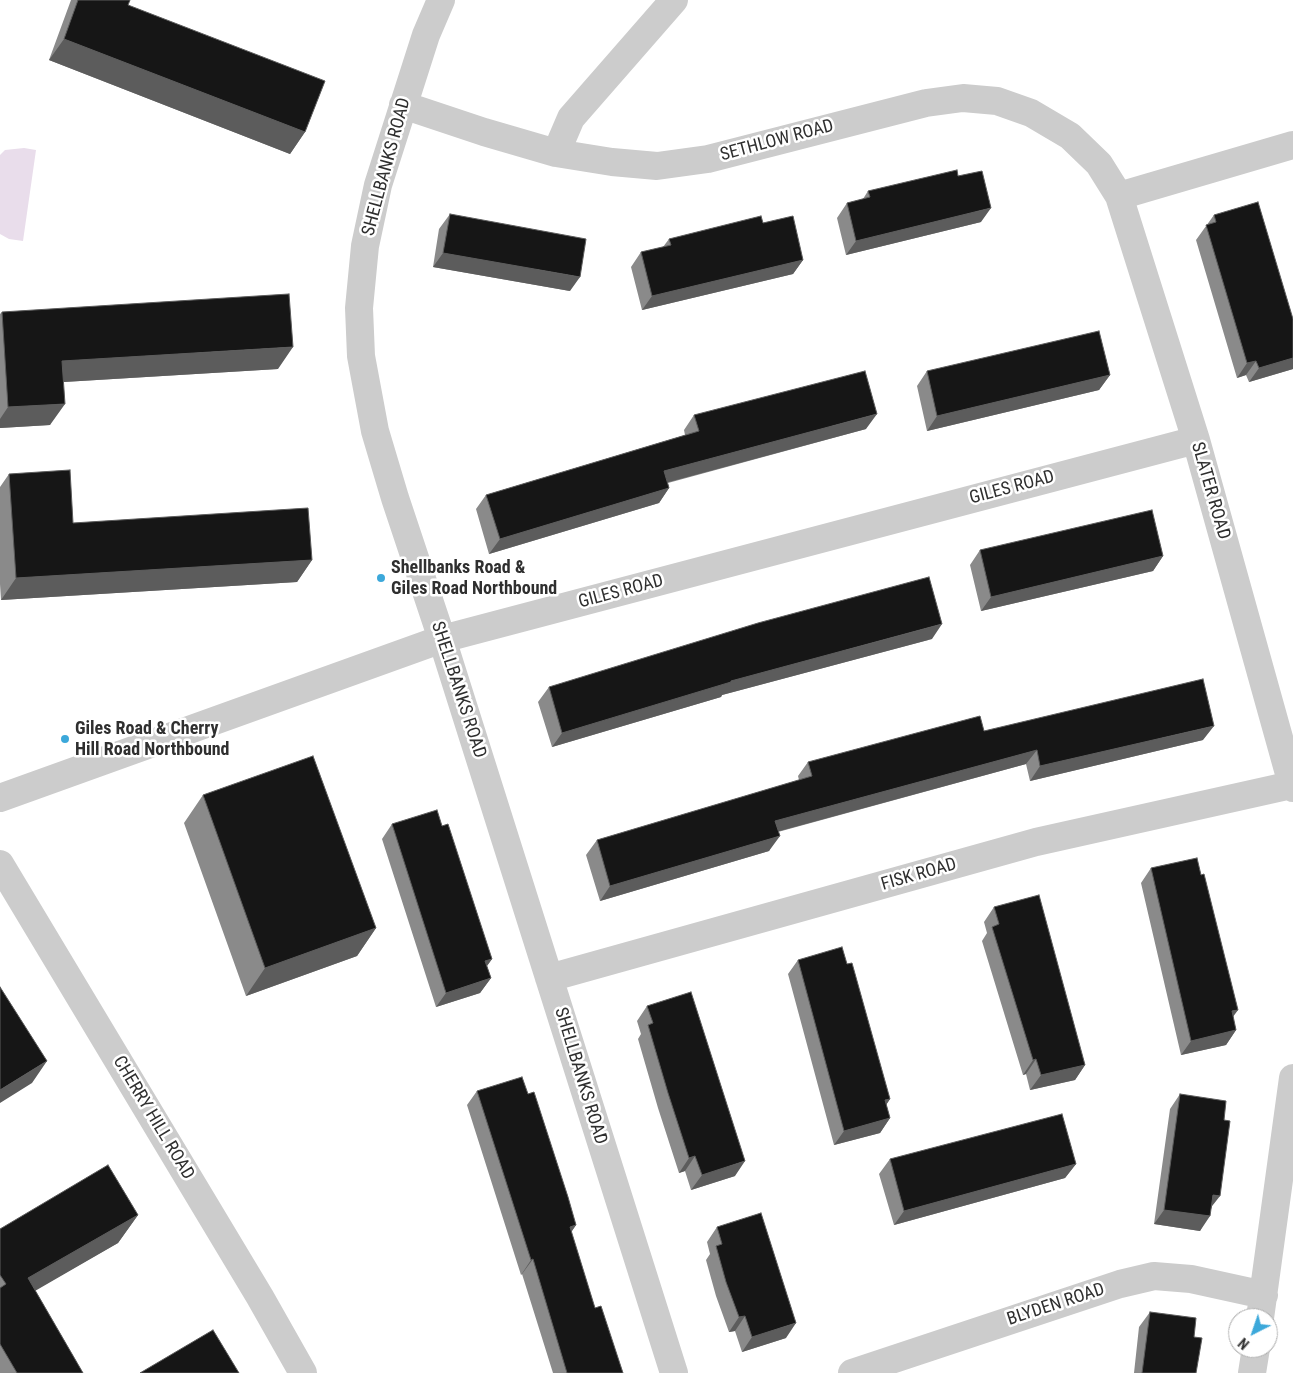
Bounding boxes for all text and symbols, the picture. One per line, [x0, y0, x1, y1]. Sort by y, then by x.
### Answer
street label: SHELLBANKS ROAD [358, 96, 416, 238]
street label: SETHLOW ROAD [718, 115, 836, 167]
street label: SLATER ROAD [1186, 440, 1234, 542]
street label: GILES ROAD [967, 466, 1057, 510]
place label: Shellbanks Road & Giles Road Northbound [391, 557, 557, 600]
street label: GILES ROAD [576, 570, 666, 614]
marker: Shellbanks Road & Giles Road Northbound [375, 572, 387, 584]
street label: SHELLBANKS ROAD [426, 619, 490, 761]
place label: Giles Road & Cherry Hill Road Northbound [75, 718, 230, 761]
marker: Giles Road & Cherry Hill Road Northbound [59, 733, 71, 745]
street label: FISK ROAD [879, 854, 959, 896]
street label: SHELLBANKS ROAD [549, 1005, 611, 1147]
street label: CHERRY HILL ROAD [108, 1052, 198, 1184]
street label: BLYDEN ROAD [1005, 1279, 1107, 1331]
north arrow [1228, 1308, 1278, 1358]
text: N [1235, 1335, 1252, 1352]

